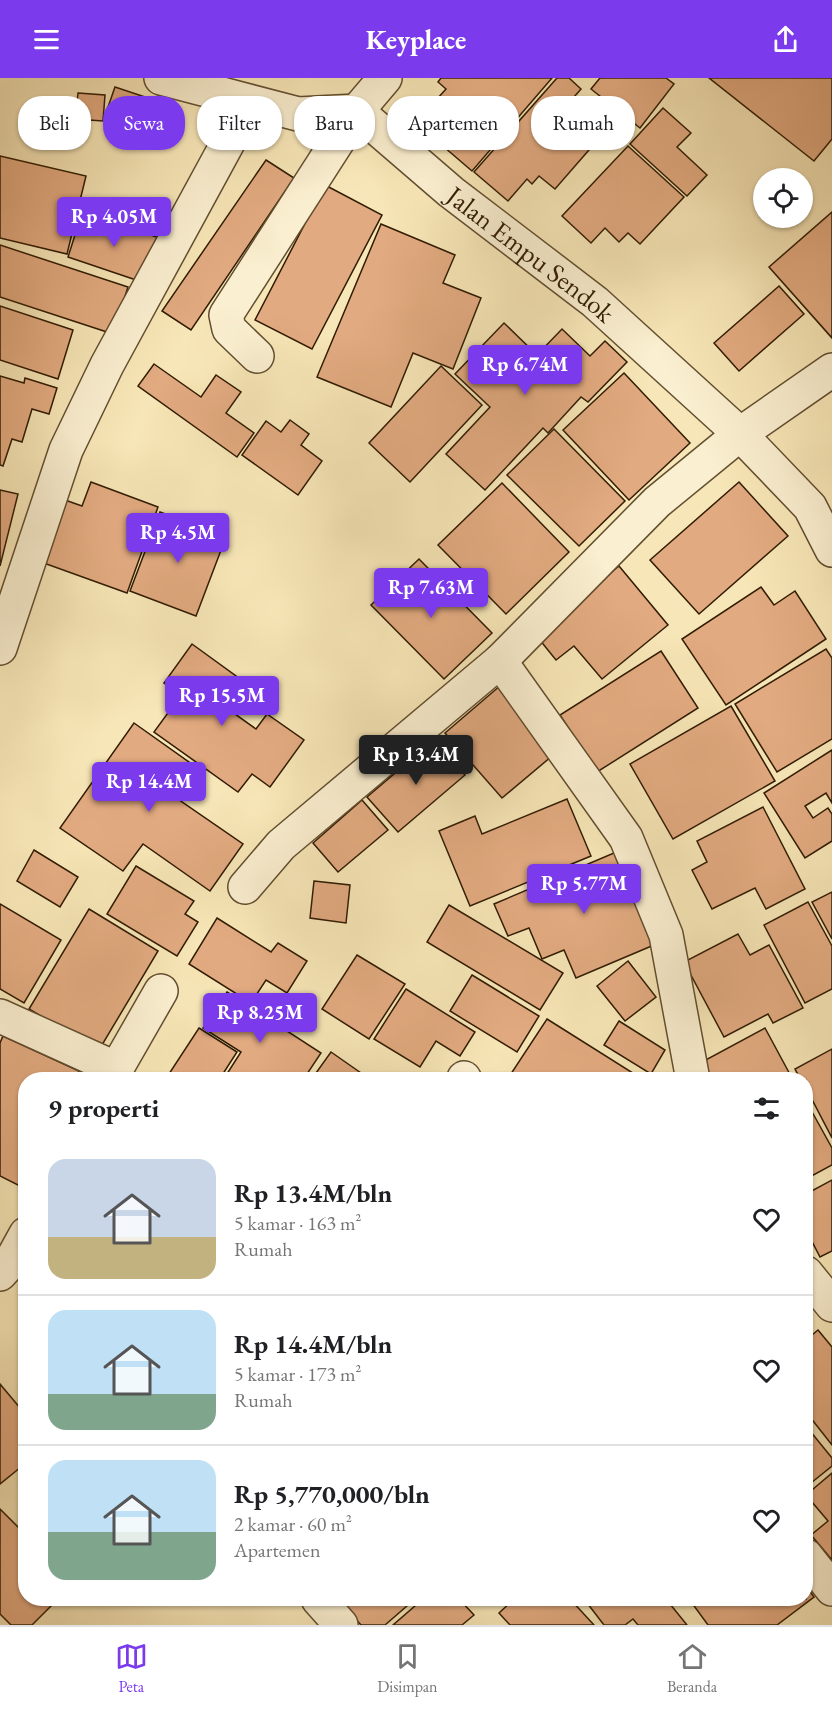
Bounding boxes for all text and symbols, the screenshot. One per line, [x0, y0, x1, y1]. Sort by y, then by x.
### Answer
text: Keyplace [366, 22, 466, 57]
icon: menu [30, 23, 63, 56]
icon: share [769, 23, 802, 56]
chip: Beli [18, 96, 91, 150]
chip: Sewa [103, 96, 185, 150]
chip: Filter [197, 96, 282, 150]
chip: Baru [294, 96, 375, 150]
chip: Apartemen [387, 96, 519, 150]
chip: Rumah [531, 96, 635, 150]
map controls [753, 168, 813, 228]
button: locate [753, 168, 813, 228]
street label: Jalan Empu Sendok [438, 177, 623, 330]
pin: Rp 4.05M [52, 197, 176, 248]
text: Rp 4.05M [71, 203, 157, 229]
pin: Rp 6.74M [463, 345, 587, 396]
text: Rp 6.74M [482, 351, 568, 377]
pin: Rp 4.5M [123, 513, 233, 564]
text: Rp 4.5M [140, 519, 216, 545]
pin: Rp 7.63M [369, 568, 493, 619]
text: Rp 7.63M [388, 574, 474, 600]
pin: Rp 15.5M [160, 676, 284, 727]
text: Rp 15.5M [179, 682, 265, 708]
pin: Rp 13.4M [354, 735, 478, 786]
text: Rp 13.4M [373, 741, 459, 767]
pin: Rp 14.4M [87, 762, 211, 813]
text: Rp 14.4M [106, 768, 192, 794]
pin: Rp 5.77M [522, 864, 646, 915]
text: Rp 5.77M [541, 870, 627, 896]
pin: Rp 8.25M [198, 993, 322, 1044]
text: Rp 8.25M [217, 999, 303, 1025]
text: 9 properti [48, 1091, 159, 1125]
icon: filters [750, 1092, 783, 1125]
text: Rp 13.4M/bln [234, 1176, 392, 1210]
icon: home [96, 1183, 168, 1255]
icon: heart [750, 1203, 783, 1236]
text: 5 kamar · 163 m² [234, 1210, 362, 1236]
text: Rumah [234, 1236, 293, 1262]
text: Rp 14.4M/bln [234, 1327, 392, 1361]
icon: home [96, 1334, 168, 1406]
icon: heart [750, 1354, 783, 1387]
text: 5 kamar · 173 m² [234, 1361, 362, 1387]
text: Rumah [234, 1387, 293, 1413]
text: Rp 5,770,000/bln [234, 1477, 430, 1511]
icon: home [96, 1484, 168, 1556]
icon: heart [750, 1504, 783, 1537]
text: 2 kamar · 60 m² [234, 1511, 352, 1537]
text: Apartemen [234, 1537, 320, 1563]
tab: Peta [115, 1640, 148, 1697]
tab: Disimpan [377, 1640, 438, 1697]
tab: Beranda [667, 1640, 717, 1697]

